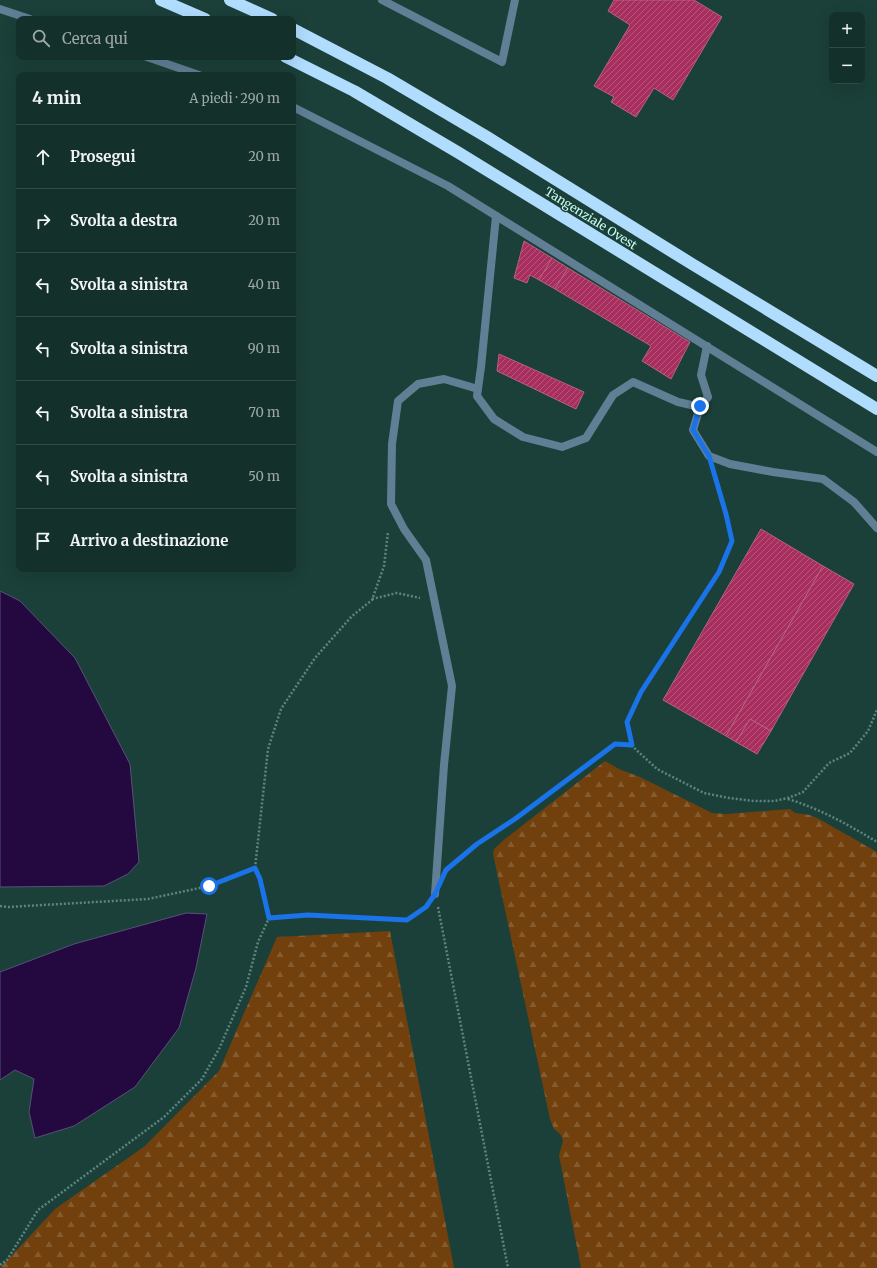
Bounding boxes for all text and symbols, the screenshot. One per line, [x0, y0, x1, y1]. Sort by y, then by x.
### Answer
map controls [829, 12, 865, 84]
button: + [829, 12, 865, 48]
search box [16, 16, 296, 60]
icon: search [30, 27, 52, 49]
text: Cerca qui [62, 29, 128, 48]
button: − [829, 48, 865, 84]
text: 4 min [32, 87, 81, 109]
text: A piedi · 290 m [189, 90, 280, 107]
icon: ahead [32, 146, 54, 168]
text: Prosegui [70, 147, 136, 166]
text: 20 m [248, 148, 280, 165]
street label: Tangenziale Ovest [542, 184, 640, 253]
icon: right [32, 210, 54, 232]
text: Svolta a destra [70, 211, 177, 230]
text: 20 m [248, 212, 280, 229]
icon: left [32, 274, 54, 296]
text: Svolta a sinistra [70, 275, 188, 294]
text: 40 m [248, 276, 280, 293]
icon: left [32, 338, 54, 360]
text: Svolta a sinistra [70, 339, 188, 358]
text: 90 m [248, 340, 280, 357]
route end [691, 397, 709, 415]
icon: left [32, 402, 54, 424]
text: Svolta a sinistra [70, 403, 188, 422]
text: 70 m [249, 404, 280, 421]
icon: left [32, 466, 54, 488]
text: Svolta a sinistra [70, 467, 188, 486]
text: 50 m [248, 468, 280, 485]
icon: arrive [32, 530, 54, 552]
text: Arrivo a destinazione [70, 531, 228, 550]
route start [200, 877, 218, 895]

